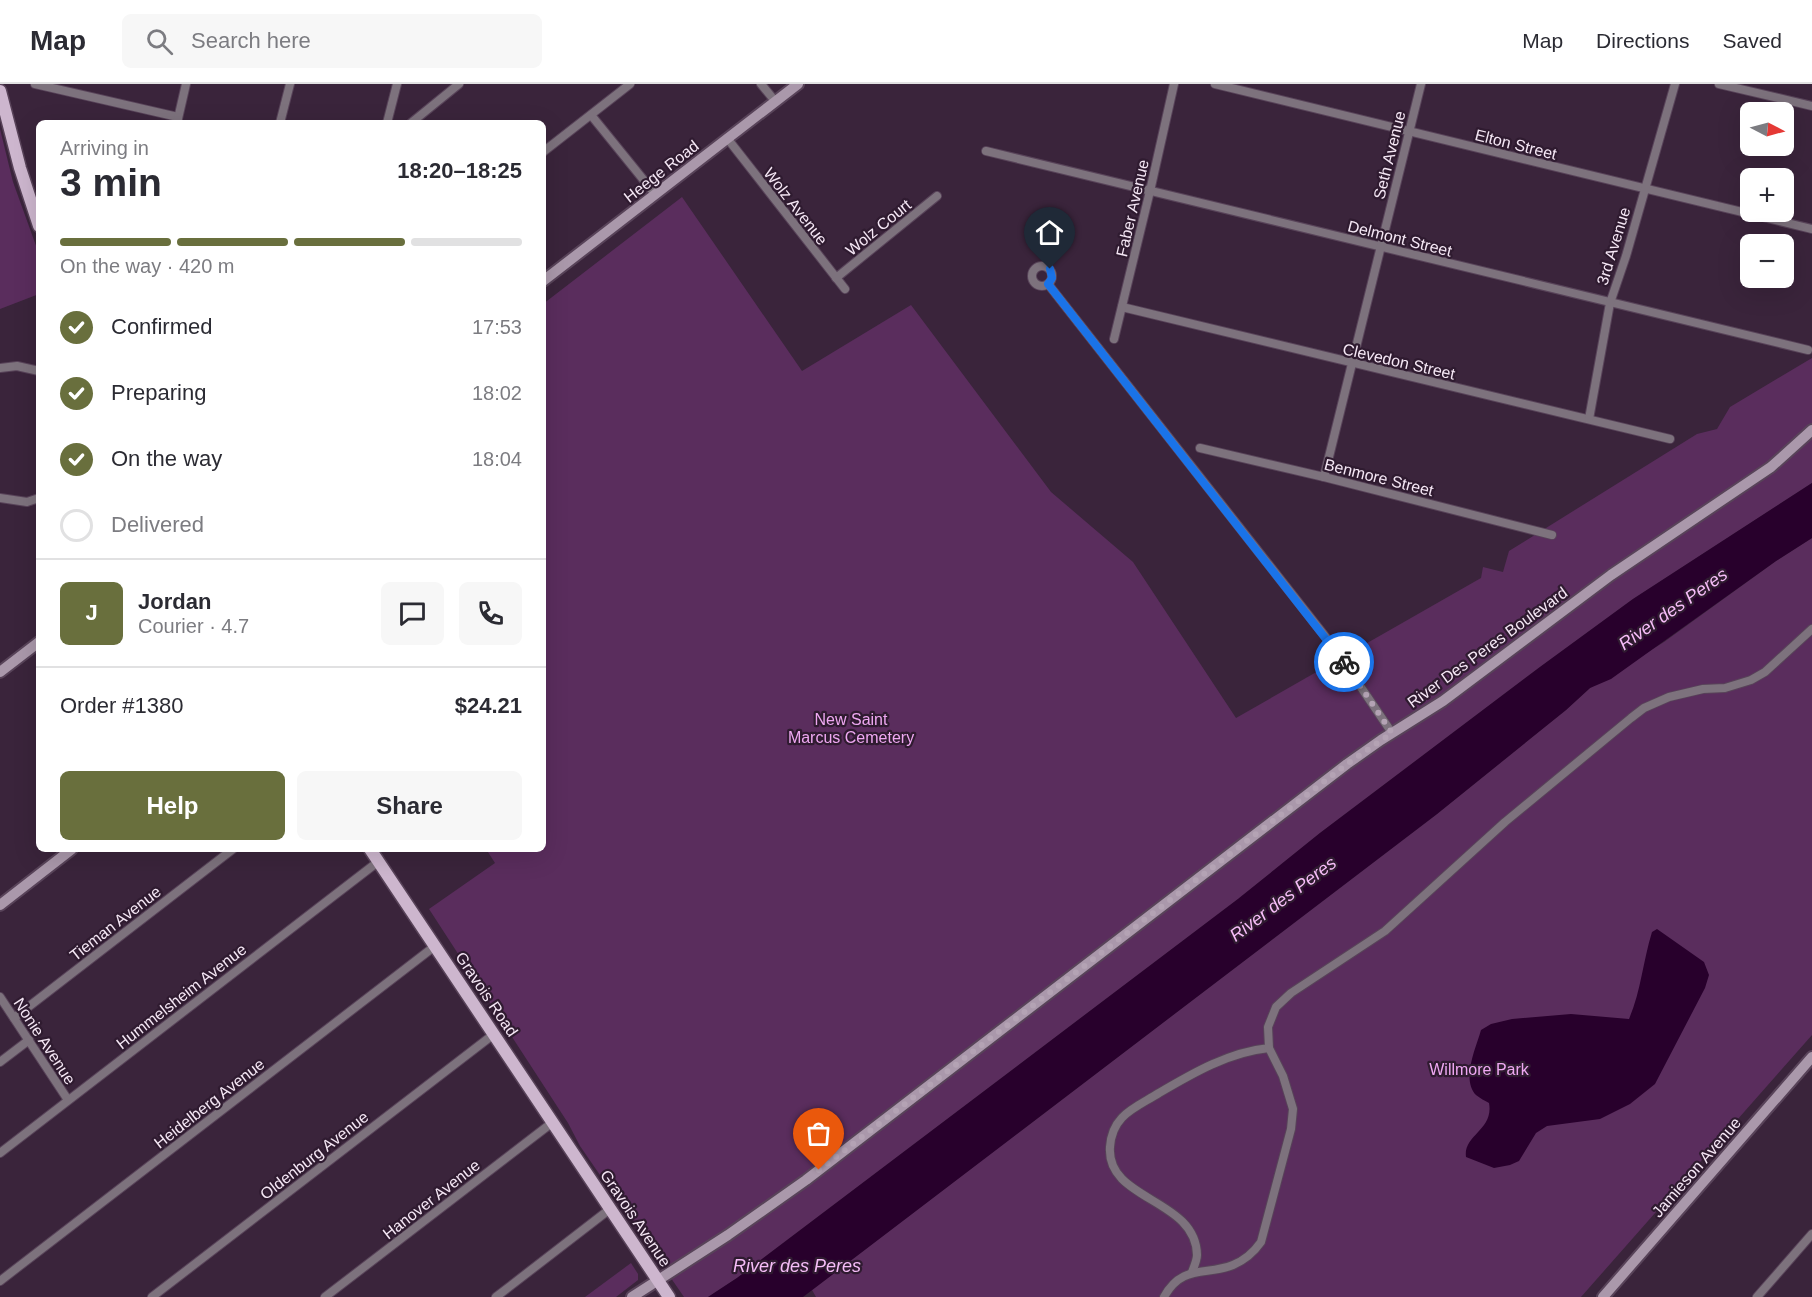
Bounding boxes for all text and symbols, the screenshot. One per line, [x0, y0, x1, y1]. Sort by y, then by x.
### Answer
search box [122, 14, 542, 68]
text: Map [30, 25, 86, 56]
icon: search [143, 25, 176, 58]
text: Search here [191, 28, 311, 53]
text: Map [1522, 29, 1563, 52]
text: Directions [1596, 29, 1689, 52]
text: Saved [1722, 29, 1782, 52]
north arrow [1740, 102, 1794, 156]
map controls [1740, 102, 1794, 288]
street label: Seth Avenue [1370, 109, 1409, 201]
street label: Elton Street [1473, 126, 1559, 163]
text: Arriving in [60, 137, 149, 159]
street label: Heege Road [621, 137, 702, 206]
text: 18:20–18:25 [397, 158, 522, 183]
street label: Faber Avenue [1113, 158, 1152, 258]
text: 3 min [60, 161, 162, 204]
street label: Wolz Avenue [760, 165, 831, 248]
button: + [1740, 168, 1794, 222]
street label: Wolz Court [842, 196, 915, 259]
street label: 3rd Avenue [1594, 205, 1633, 287]
pin [1024, 207, 1075, 269]
icon: home [1033, 216, 1066, 249]
street label: Delmont Street [1346, 217, 1454, 260]
button: − [1740, 234, 1794, 288]
text: On the way · 420 m [60, 255, 235, 277]
icon: check [60, 311, 93, 344]
text: Confirmed [111, 314, 212, 339]
text: 17:53 [472, 316, 522, 338]
street label: Clevedon Street [1341, 340, 1457, 383]
icon: check [60, 377, 93, 410]
text: Preparing [111, 380, 206, 405]
text: 18:02 [472, 382, 522, 404]
icon: check [60, 443, 93, 476]
text: On the way [111, 446, 222, 471]
text: 18:04 [472, 448, 522, 470]
street label: Benmore Street [1322, 456, 1436, 499]
text: Delivered [111, 512, 204, 537]
water label: River des Peres [1615, 564, 1731, 654]
button: chat [381, 582, 444, 645]
button: phone [459, 582, 522, 645]
street label: River Des Peres Boulevard [1404, 584, 1570, 711]
text: Jordan [138, 589, 211, 614]
text: J [85, 600, 98, 625]
text: Courier · 4.7 [138, 615, 249, 637]
courier [1314, 632, 1374, 692]
icon: bike [1328, 646, 1361, 679]
text: Order #1380 [60, 693, 184, 718]
text: $24.21 [455, 693, 522, 718]
park label: New Saint Marcus Cemetery [788, 711, 914, 746]
button: Help [60, 771, 285, 840]
button: Share [297, 771, 522, 840]
water label: River des Peres [1226, 852, 1340, 946]
street label: Tieman Avenue [67, 883, 164, 964]
street label: Hummelsheim Avenue [113, 940, 250, 1052]
street label: Gravois Road [452, 949, 521, 1040]
street label: Nonie Avenue [10, 995, 79, 1088]
street label: Heidelberg Avenue [151, 1055, 268, 1152]
park label: Willmore Park [1429, 1061, 1530, 1078]
street label: Oldenburg Avenue [257, 1108, 372, 1203]
pin [793, 1108, 844, 1170]
street label: Jamieson Avenue [1649, 1114, 1744, 1220]
icon: bag [802, 1117, 835, 1150]
street label: Hanover Avenue [380, 1156, 483, 1242]
street label: Gravois Avenue [597, 1167, 674, 1270]
water label: River des Peres [733, 1256, 861, 1276]

